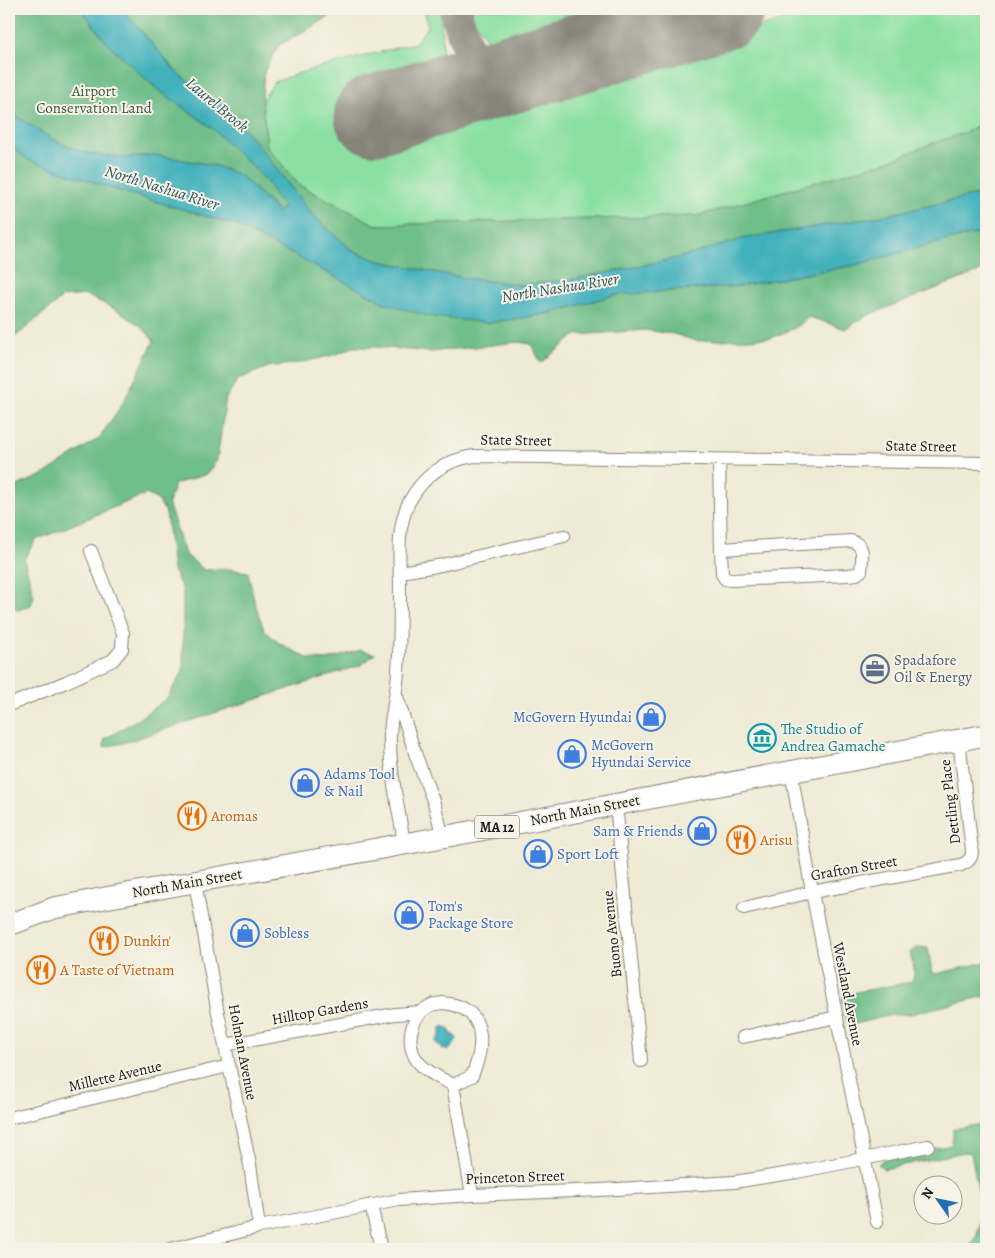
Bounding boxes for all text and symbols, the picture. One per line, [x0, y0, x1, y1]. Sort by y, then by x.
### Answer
water label: Laurel Brook [181, 72, 253, 138]
park label: Airport Conservation Land [36, 81, 153, 118]
water label: North Nashua River [102, 160, 222, 216]
water label: North Nashua River [500, 268, 621, 308]
street label: State Street [480, 429, 552, 451]
street label: State Street [885, 435, 957, 457]
place label: Spadafore Oil & Energy [894, 650, 972, 687]
office icon: Spadafore Oil & Energy [860, 654, 890, 684]
shop icon: McGovern Hyundai [636, 702, 666, 732]
place label: McGovern Hyundai [513, 707, 632, 727]
place label: The Studio of Andrea Gamache [780, 719, 886, 756]
museum icon: The Studio of Andrea Gamache [747, 723, 777, 753]
place label: McGovern Hyundai Service [591, 735, 692, 772]
shop icon: McGovern Hyundai Service [557, 739, 587, 769]
street label: Dettling Place [935, 758, 965, 846]
place label: Adams Tool & Nail [323, 764, 395, 801]
shop icon: Adams Tool & Nail [290, 768, 320, 798]
street label: North Main Street [528, 790, 642, 830]
restaurant icon: Aromas [177, 801, 207, 831]
place label: Aromas [210, 806, 258, 826]
road number: MA 12 [474, 816, 520, 839]
shop icon: Sam & Friends [687, 816, 717, 846]
place label: Sam & Friends [593, 821, 683, 841]
restaurant icon: Arisu [726, 825, 756, 855]
place label: Arisu [759, 830, 793, 850]
shop icon: Sport Loft [523, 839, 553, 869]
place label: Sport Loft [557, 844, 619, 864]
street label: Grafton Street [809, 851, 899, 885]
street label: North Main Street [130, 863, 244, 903]
street label: Buono Avenue [597, 889, 627, 979]
place label: Tom's Package Store [428, 896, 514, 933]
shop icon: Tom's Package Store [394, 900, 424, 930]
shop icon: Sobless [230, 918, 260, 948]
place label: Sobless [264, 923, 309, 943]
restaurant icon: Dunkin' [89, 926, 119, 956]
place label: Dunkin' [123, 931, 171, 951]
street label: Westland Avenue [828, 940, 868, 1048]
restaurant icon: A Taste of Vietnam [26, 955, 56, 985]
place label: A Taste of Vietnam [59, 960, 175, 980]
street label: Hilltop Gardens [270, 993, 370, 1029]
street label: Holman Avenue [224, 1002, 262, 1102]
street label: Millette Avenue [66, 1055, 164, 1096]
street label: Princeton Street [465, 1165, 565, 1189]
north arrow [912, 1176, 962, 1226]
text: N [917, 1184, 938, 1203]

